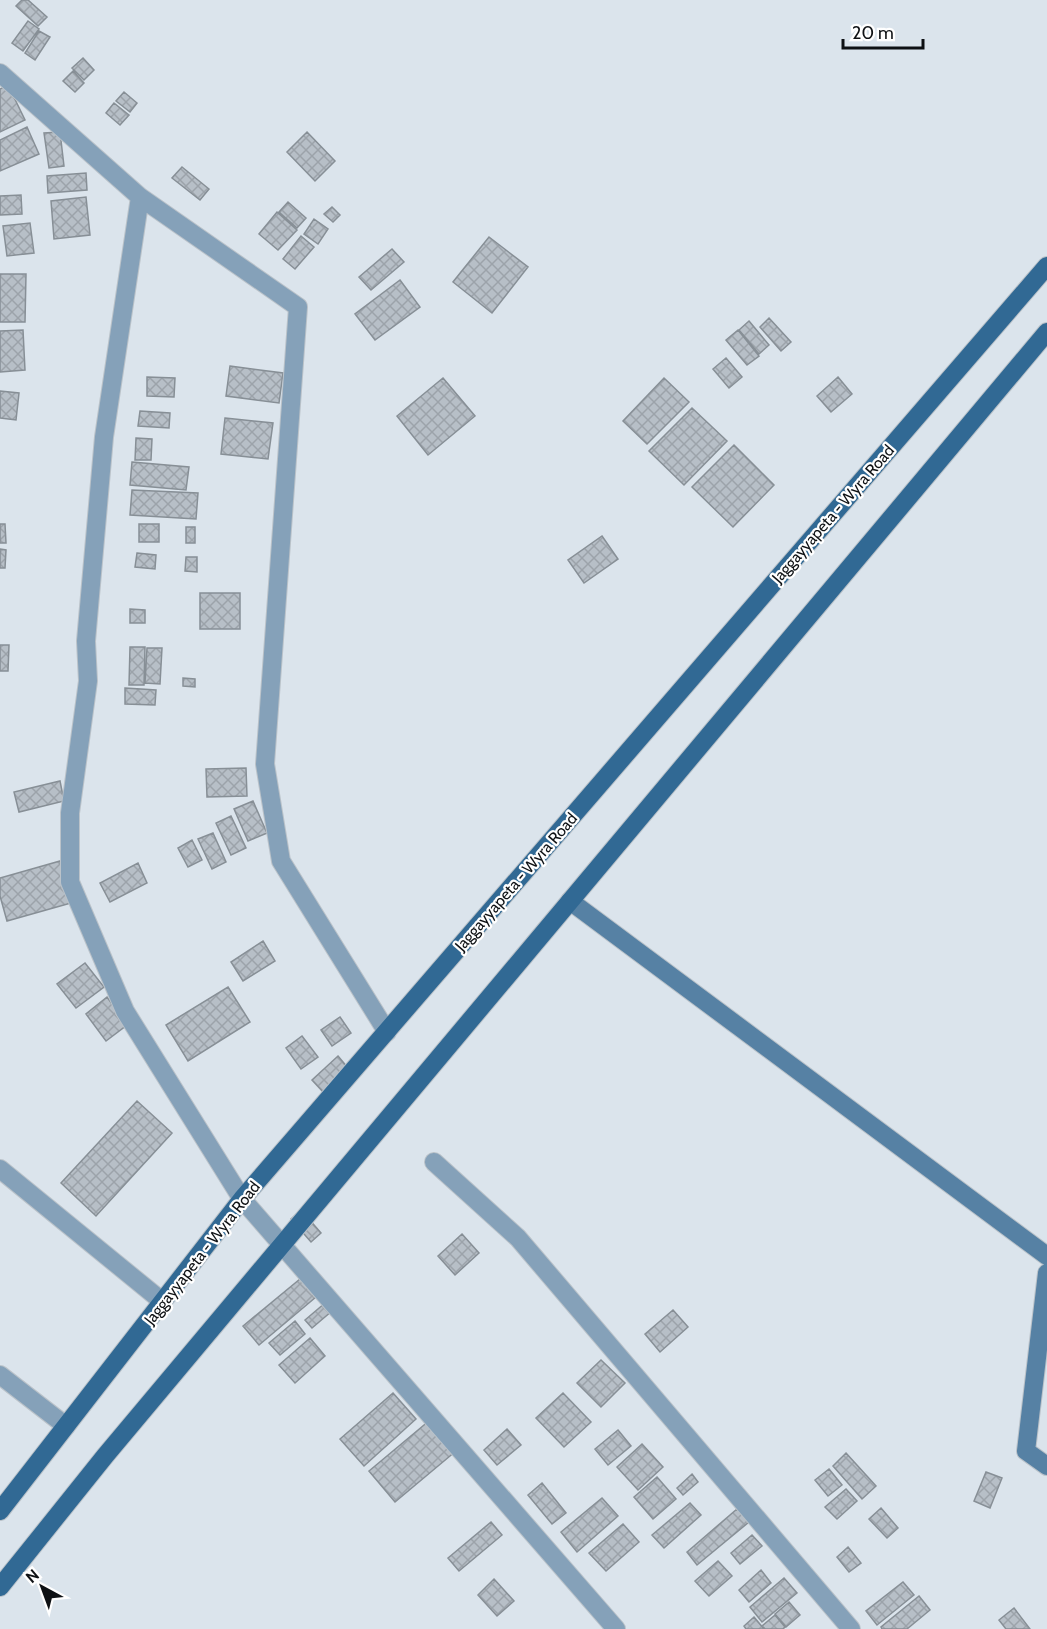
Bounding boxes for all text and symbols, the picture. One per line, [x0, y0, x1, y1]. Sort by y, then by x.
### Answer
scale bar [843, 12, 922, 50]
text: 20 m [852, 22, 894, 44]
street label: Jaggayyapeta - Wyra Road [767, 441, 898, 588]
street label: Jaggayyapeta - Wyra Road [450, 809, 581, 956]
street label: Jaggayyapeta - Wyra Road [139, 1177, 264, 1329]
north arrow [12, 1557, 72, 1617]
text: N [22, 1565, 43, 1587]

